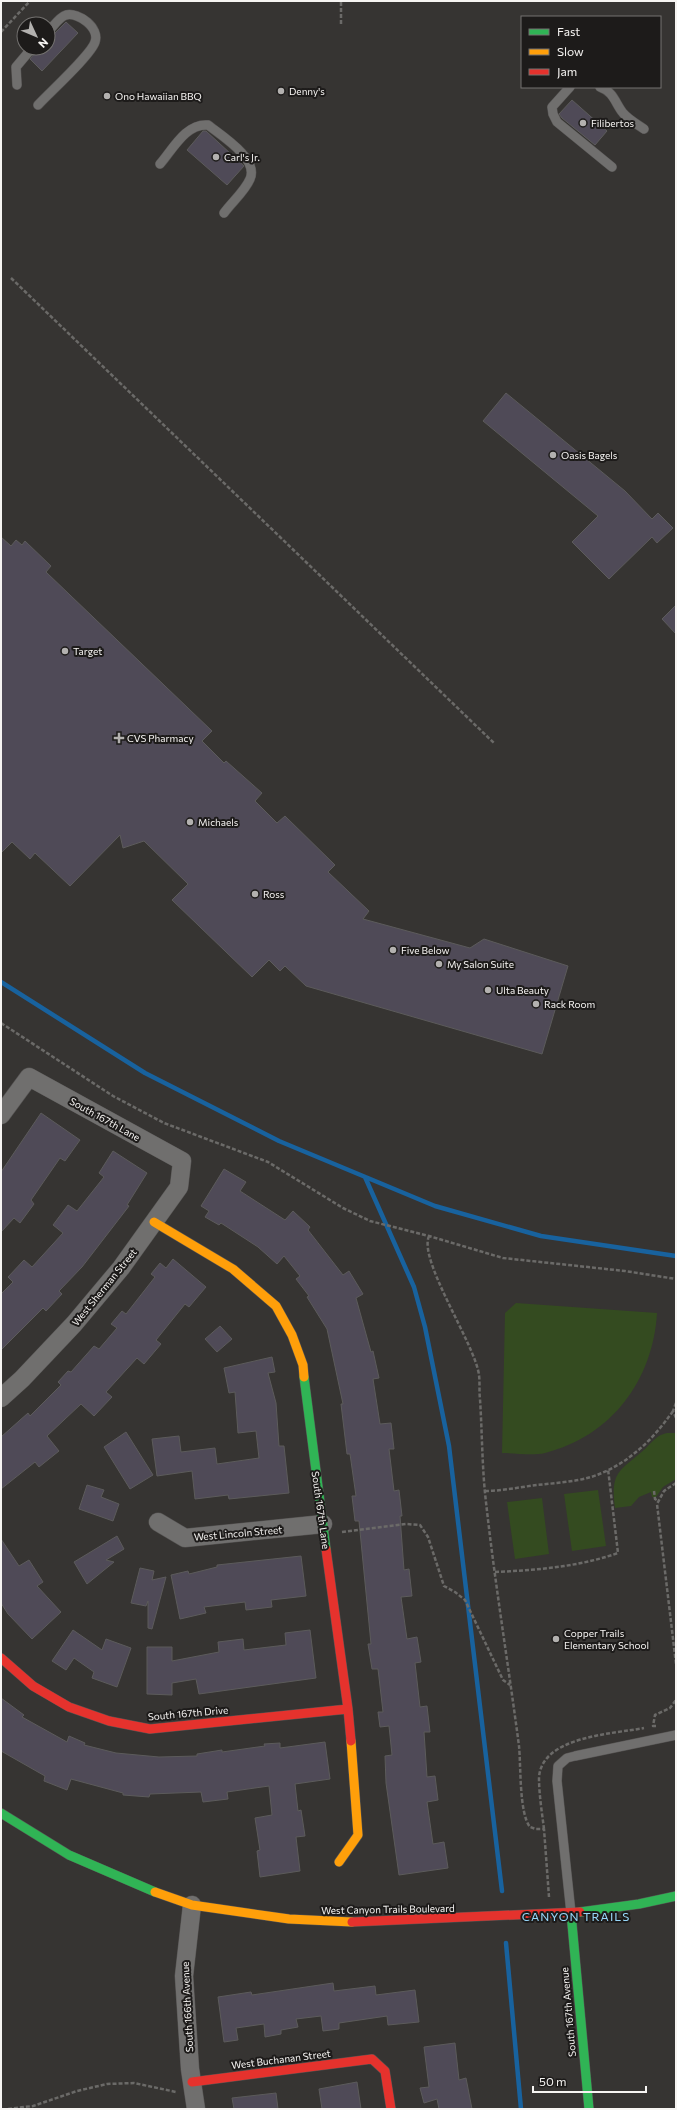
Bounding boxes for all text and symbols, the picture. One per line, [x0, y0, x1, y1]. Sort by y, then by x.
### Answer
north arrow [16, 16, 56, 56]
legend [521, 16, 661, 88]
text: Fast [557, 24, 580, 38]
text: N [36, 36, 51, 51]
text: Slow [557, 44, 584, 58]
text: Jam [557, 64, 577, 79]
place label: Denny's [289, 85, 325, 97]
marker: Denny's [276, 86, 286, 96]
place label: Ono Hawaiian BBQ [115, 90, 202, 102]
marker: Ono Hawaiian BBQ [102, 91, 112, 101]
place label: Filibertos [591, 117, 635, 129]
marker: Filibertos [578, 118, 588, 128]
place label: Carl's Jr. [224, 151, 260, 163]
marker: Carl's Jr. [211, 152, 221, 162]
place label: Oasis Bagels [561, 449, 618, 461]
marker: Oasis Bagels [548, 450, 558, 460]
place label: Target [73, 645, 102, 657]
marker: Target [60, 646, 70, 656]
place label: CVS Pharmacy [127, 732, 194, 744]
marker: CVS Pharmacy [114, 733, 124, 743]
place label: Michaels [198, 816, 239, 828]
marker: Michaels [185, 817, 195, 827]
place label: Ross [263, 888, 285, 900]
marker: Ross [250, 889, 260, 899]
place label: Five Below [401, 944, 450, 956]
marker: Five Below [388, 945, 398, 955]
place label: My Salon Suite [447, 958, 514, 970]
marker: My Salon Suite [434, 959, 444, 969]
place label: Ulta Beauty [496, 984, 549, 996]
marker: Ulta Beauty [483, 985, 493, 995]
place label: Rack Room [544, 998, 595, 1010]
marker: Rack Room [531, 999, 541, 1009]
street label: South 167th Lane [68, 1095, 142, 1143]
street label: West Sherman Street [69, 1246, 139, 1328]
street label: South 167th Lane [310, 1470, 332, 1550]
street label: West Lincoln Street [193, 1523, 283, 1543]
place label: Copper Trails Elementary School [564, 1627, 649, 1651]
marker: Copper Trails Elementary School [551, 1634, 561, 1644]
street label: South 167th Drive [147, 1704, 229, 1722]
street label: West Canyon Trails Boulevard [321, 1902, 455, 1916]
district label: CANYON TRAILS [522, 1909, 630, 1923]
street label: South 166th Avenue [179, 1961, 195, 2053]
street label: South 167th Avenue [558, 1967, 578, 2057]
street label: West Buchanan Street [231, 2047, 331, 2071]
scale bar [533, 2068, 646, 2094]
text: 50 m [539, 2074, 567, 2088]

